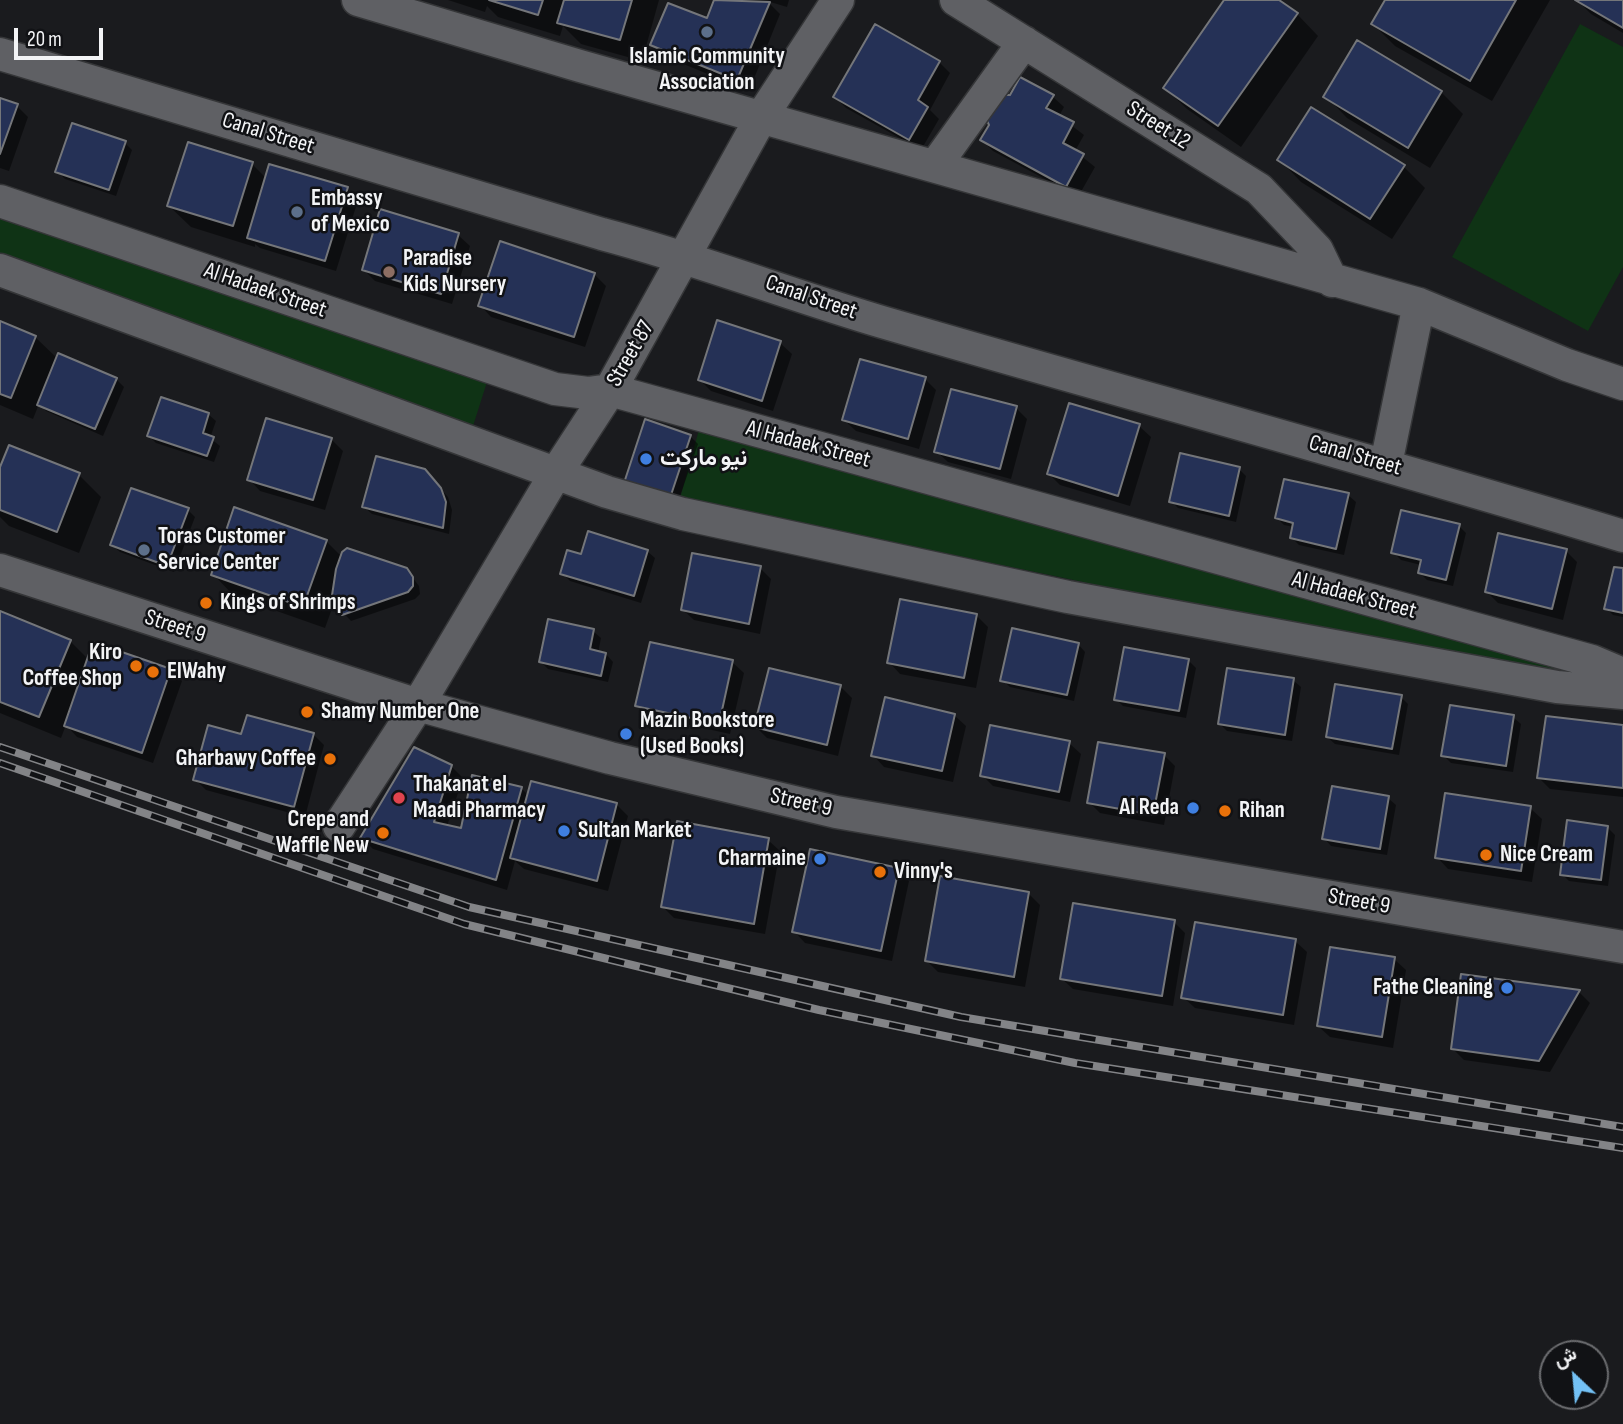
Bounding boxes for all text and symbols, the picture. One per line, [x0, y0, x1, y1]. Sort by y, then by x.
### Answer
scale bar [18, 14, 107, 58]
marker: Islamic Community Association [699, 24, 715, 40]
text: 20 m [27, 27, 62, 52]
place label: Islamic Community Association [629, 43, 785, 97]
street label: Street 12 [1121, 96, 1195, 156]
street label: Canal Street [219, 107, 317, 161]
place label: Embassy of Mexico [311, 185, 390, 239]
marker: Embassy of Mexico [289, 204, 305, 220]
place label: Paradise Kids Nursery [403, 245, 506, 299]
street label: Al Hadaek Street [200, 257, 330, 325]
marker: Paradise Kids Nursery [381, 264, 397, 280]
street label: Canal Street [762, 270, 860, 326]
street label: Street 87 [601, 316, 661, 392]
street label: Al Hadaek Street [743, 415, 873, 475]
street label: Canal Street [1306, 430, 1404, 482]
place label: نيو ماركت [660, 445, 747, 473]
marker: نيو ماركت [638, 451, 654, 467]
place label: Toras Customer Service Center [158, 523, 286, 577]
marker: Toras Customer Service Center [136, 542, 152, 558]
street label: Al Hadaek Street [1289, 566, 1419, 626]
place label: Kings of Shrimps [220, 589, 356, 617]
marker: Kings of Shrimps [198, 595, 214, 611]
street label: Street 9 [141, 604, 209, 650]
place label: Kiro Coffee Shop [22, 639, 122, 693]
marker: Kiro Coffee Shop [128, 658, 144, 674]
place label: ElWahy [167, 658, 226, 686]
marker: ElWahy [145, 664, 161, 680]
place label: Shamy Number One [321, 698, 479, 726]
marker: Shamy Number One [299, 704, 315, 720]
place label: Mazin Bookstore (Used Books) [640, 707, 775, 761]
marker: Mazin Bookstore (Used Books) [618, 726, 634, 742]
place label: Gharbawy Coffee [175, 745, 316, 773]
marker: Gharbawy Coffee [322, 751, 338, 767]
place label: Thakanat el Maadi Pharmacy [413, 771, 546, 825]
street label: Street 9 [768, 783, 834, 823]
marker: Thakanat el Maadi Pharmacy [391, 790, 407, 806]
place label: Al Reda [1119, 794, 1179, 822]
place label: Rihan [1239, 797, 1285, 825]
marker: Al Reda [1185, 800, 1201, 816]
marker: Rihan [1217, 803, 1233, 819]
place label: Crepe and Waffle New [276, 806, 369, 860]
place label: Sultan Market [578, 817, 692, 845]
marker: Sultan Market [556, 823, 572, 839]
marker: Crepe and Waffle New [375, 825, 391, 841]
place label: Nice Cream [1500, 841, 1593, 869]
place label: Charmaine [718, 845, 806, 873]
marker: Nice Cream [1478, 847, 1494, 863]
marker: Charmaine [812, 851, 828, 867]
place label: Vinny's [894, 858, 953, 886]
marker: Vinny's [872, 864, 888, 880]
street label: Street 9 [1326, 883, 1392, 921]
place label: Fathe Cleaning [1373, 974, 1493, 1002]
marker: Fathe Cleaning [1499, 980, 1515, 996]
north arrow [1539, 1340, 1609, 1410]
text: ش [1550, 1342, 1581, 1373]

